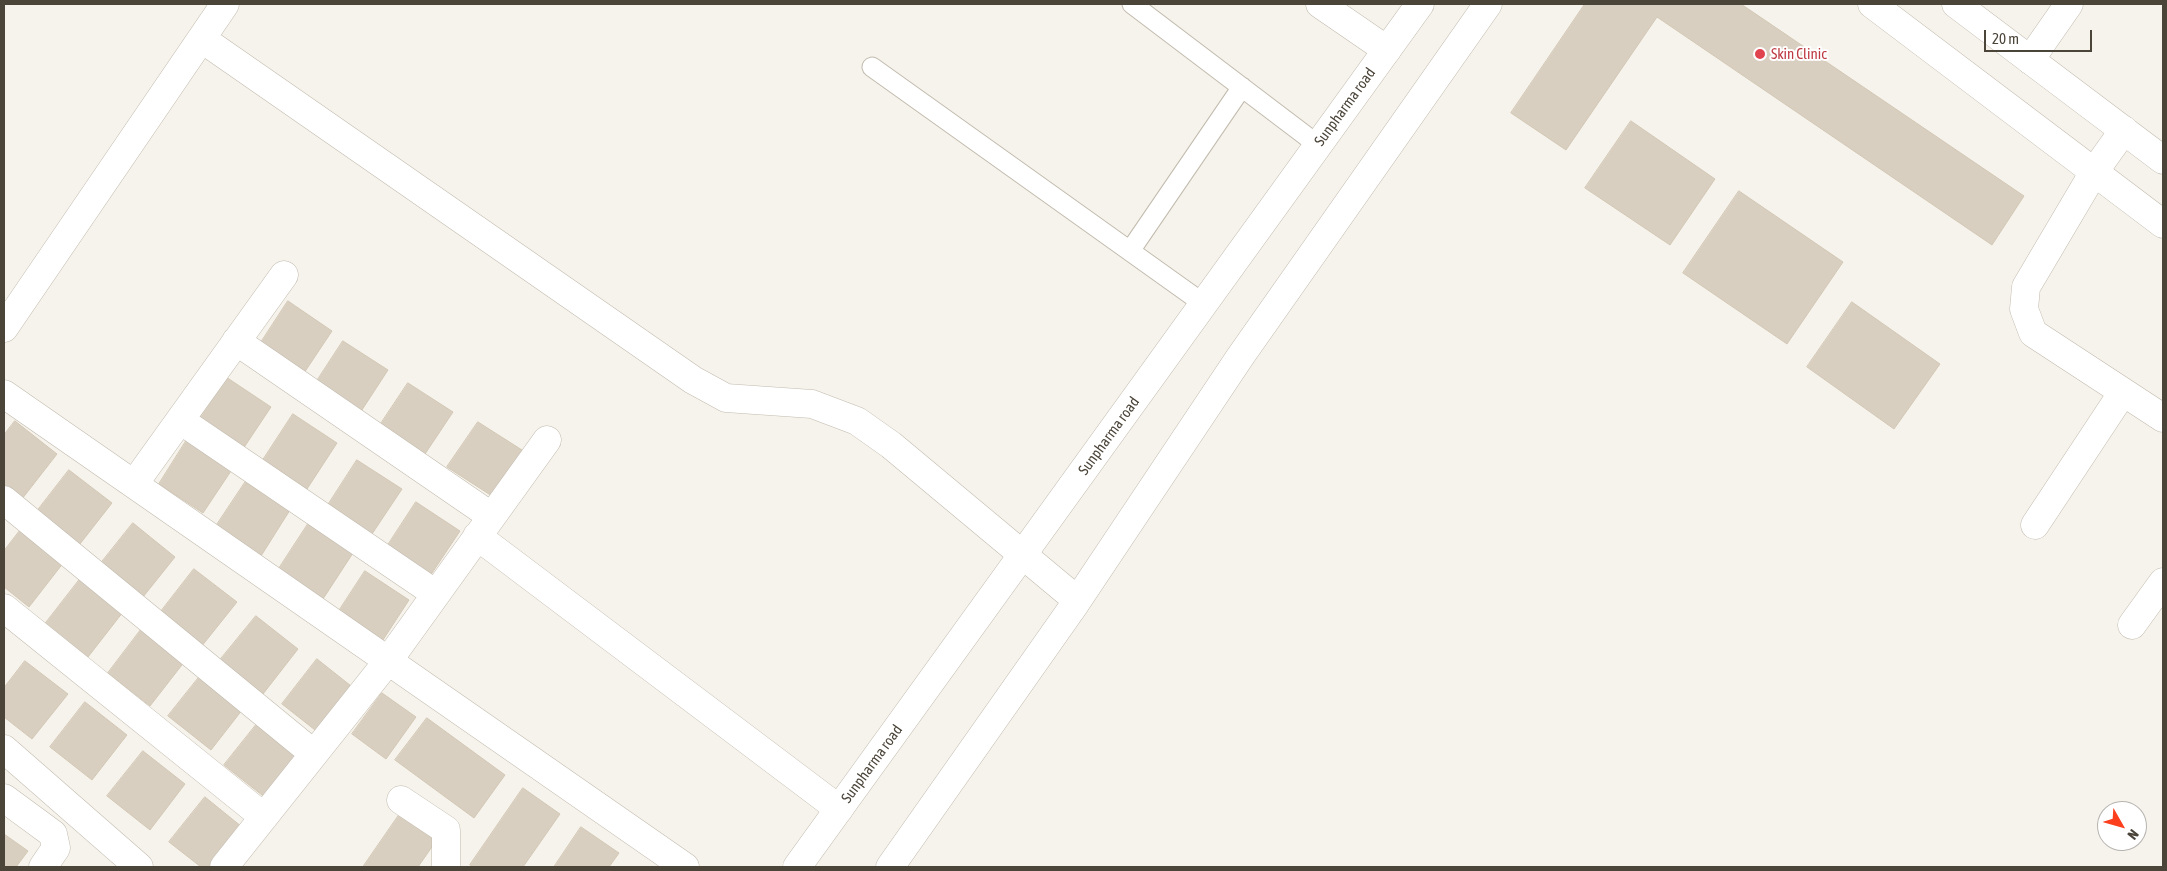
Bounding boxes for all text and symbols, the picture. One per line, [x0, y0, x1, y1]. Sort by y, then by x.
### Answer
scale bar [1987, 20, 2094, 52]
text: 20 m [1992, 30, 2019, 47]
place label: Skin Clinic [1771, 45, 1827, 63]
marker: Skin Clinic [1753, 47, 1767, 61]
street label: Sunpharma road [1311, 64, 1379, 150]
street label: Sunpharma road [1075, 393, 1143, 479]
street label: Sunpharma road [838, 721, 906, 807]
north arrow [2097, 801, 2147, 851]
text: N [2124, 826, 2142, 843]

